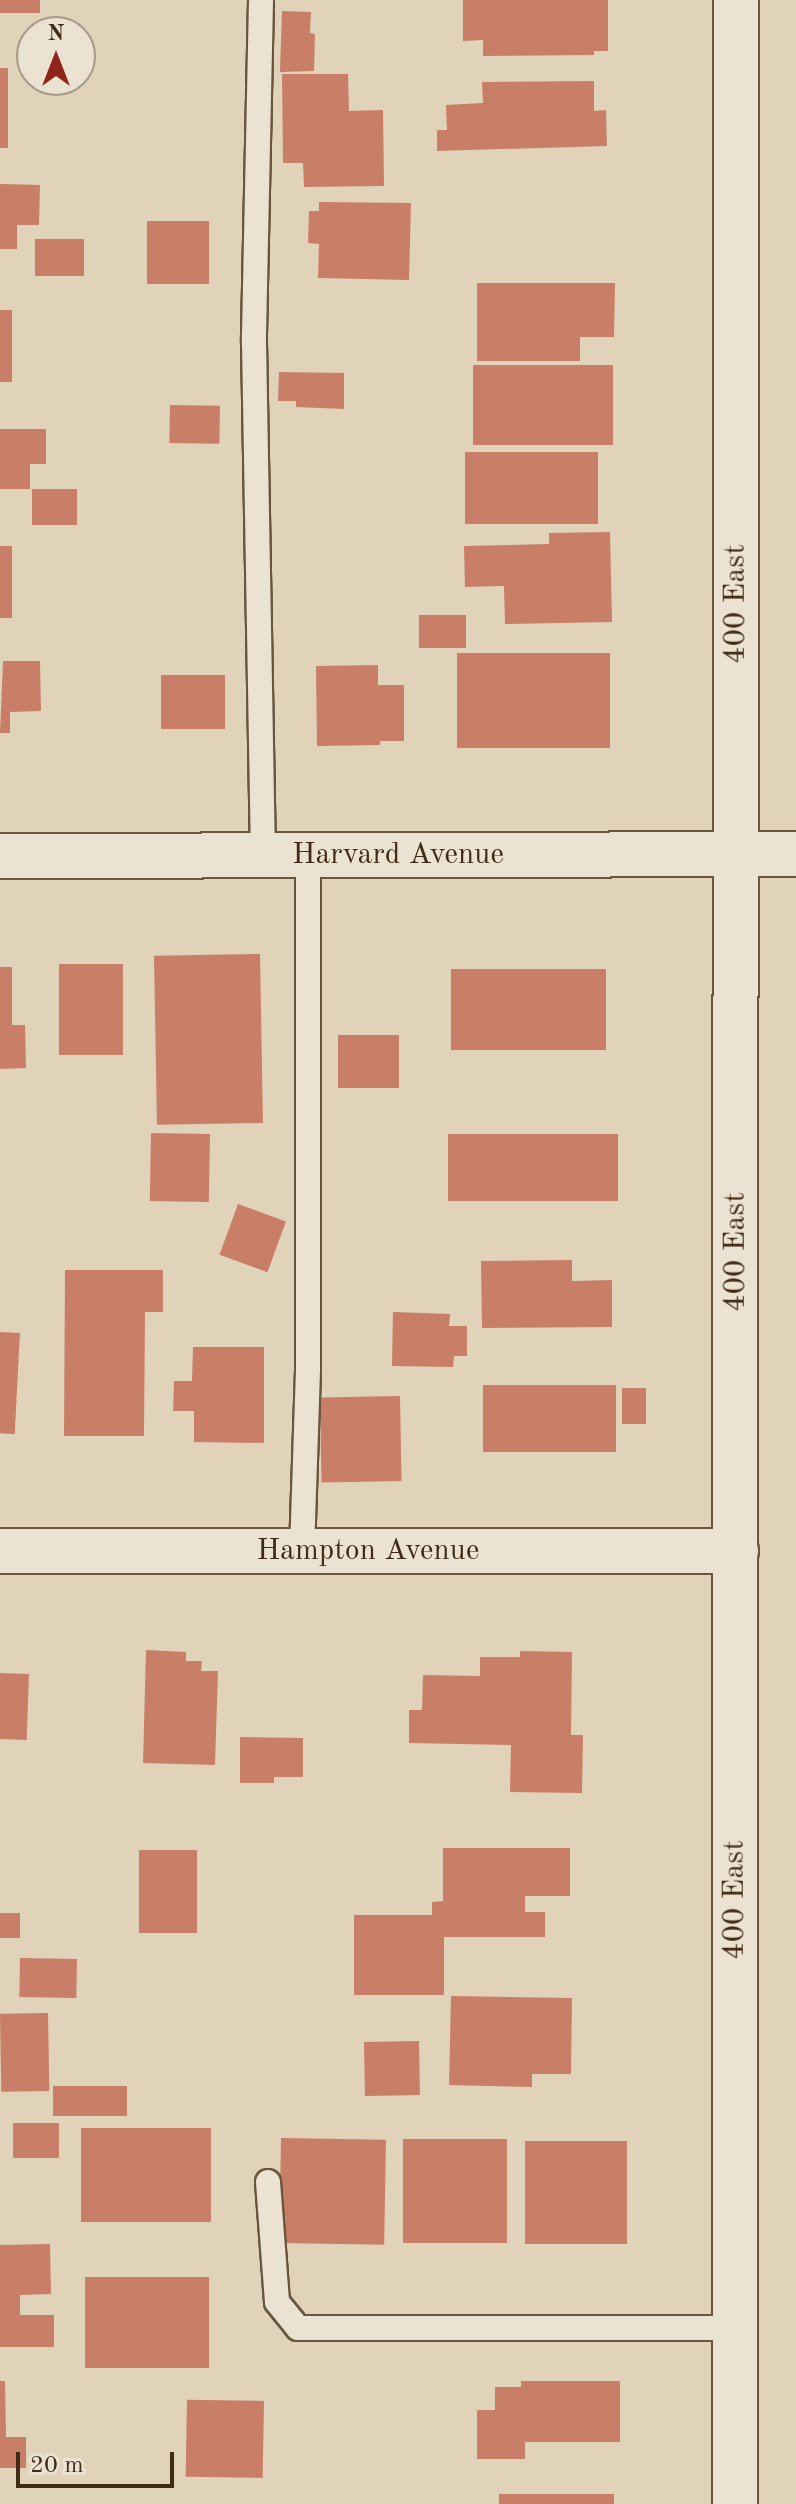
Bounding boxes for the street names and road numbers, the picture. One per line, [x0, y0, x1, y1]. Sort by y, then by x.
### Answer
street label: 400 East [718, 544, 754, 664]
street label: Harvard Avenue [292, 837, 504, 873]
street label: 400 East [718, 1192, 754, 1312]
street label: Hampton Avenue [256, 1533, 480, 1569]
street label: 400 East [717, 1840, 753, 1960]

